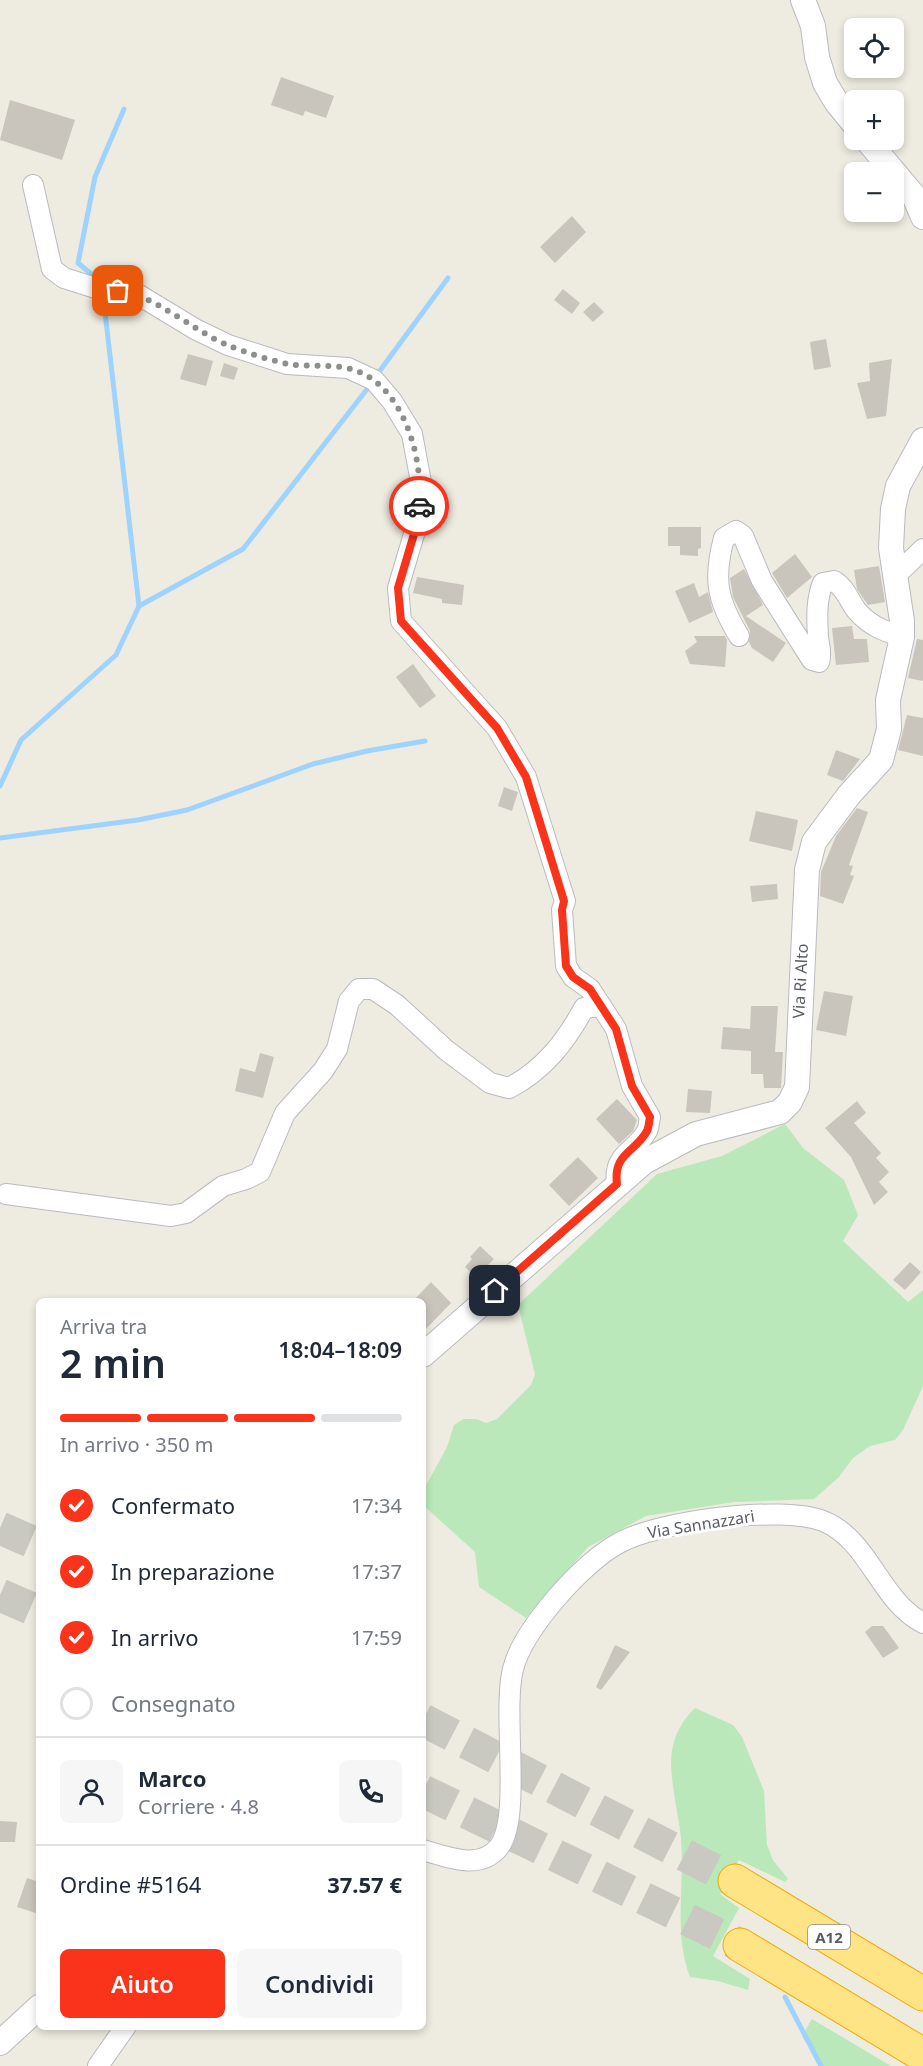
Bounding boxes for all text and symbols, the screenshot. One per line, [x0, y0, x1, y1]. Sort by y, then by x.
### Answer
map controls [844, 18, 904, 222]
button: locate [844, 18, 904, 78]
button: + [844, 90, 904, 150]
button: − [844, 162, 904, 222]
pin [92, 265, 143, 316]
icon: bag [101, 274, 134, 307]
courier [389, 476, 449, 536]
icon: car [403, 490, 436, 523]
street label: Via Ri Alto [787, 943, 813, 1019]
pin [469, 1265, 520, 1316]
icon: home [478, 1274, 511, 1307]
text: Arriva tra [60, 1313, 147, 1340]
text: 18:04–18:09 [278, 1334, 402, 1364]
text: 2 min [60, 1336, 166, 1389]
text: In arrivo · 350 m [60, 1431, 213, 1458]
icon: check [60, 1489, 93, 1522]
text: Confermato [111, 1490, 235, 1520]
text: 17:34 [351, 1492, 402, 1519]
street label: Via Sannazzari [646, 1505, 756, 1543]
icon: check [60, 1555, 93, 1588]
text: In preparazione [111, 1556, 275, 1586]
text: 17:37 [351, 1558, 402, 1585]
icon: check [60, 1621, 93, 1654]
text: In arrivo [111, 1622, 198, 1652]
text: 17:59 [351, 1624, 402, 1651]
text: Consegnato [111, 1688, 235, 1718]
button: person [60, 1760, 123, 1823]
button: phone [339, 1760, 402, 1823]
text: Marco [138, 1763, 206, 1793]
text: Corriere · 4.8 [138, 1793, 259, 1820]
text: Ordine #5164 [60, 1869, 201, 1899]
text: 37.57 € [327, 1869, 402, 1899]
road number: A12 [808, 1925, 850, 1949]
button: Aiuto [60, 1949, 225, 2018]
button: Condividi [237, 1949, 402, 2018]

